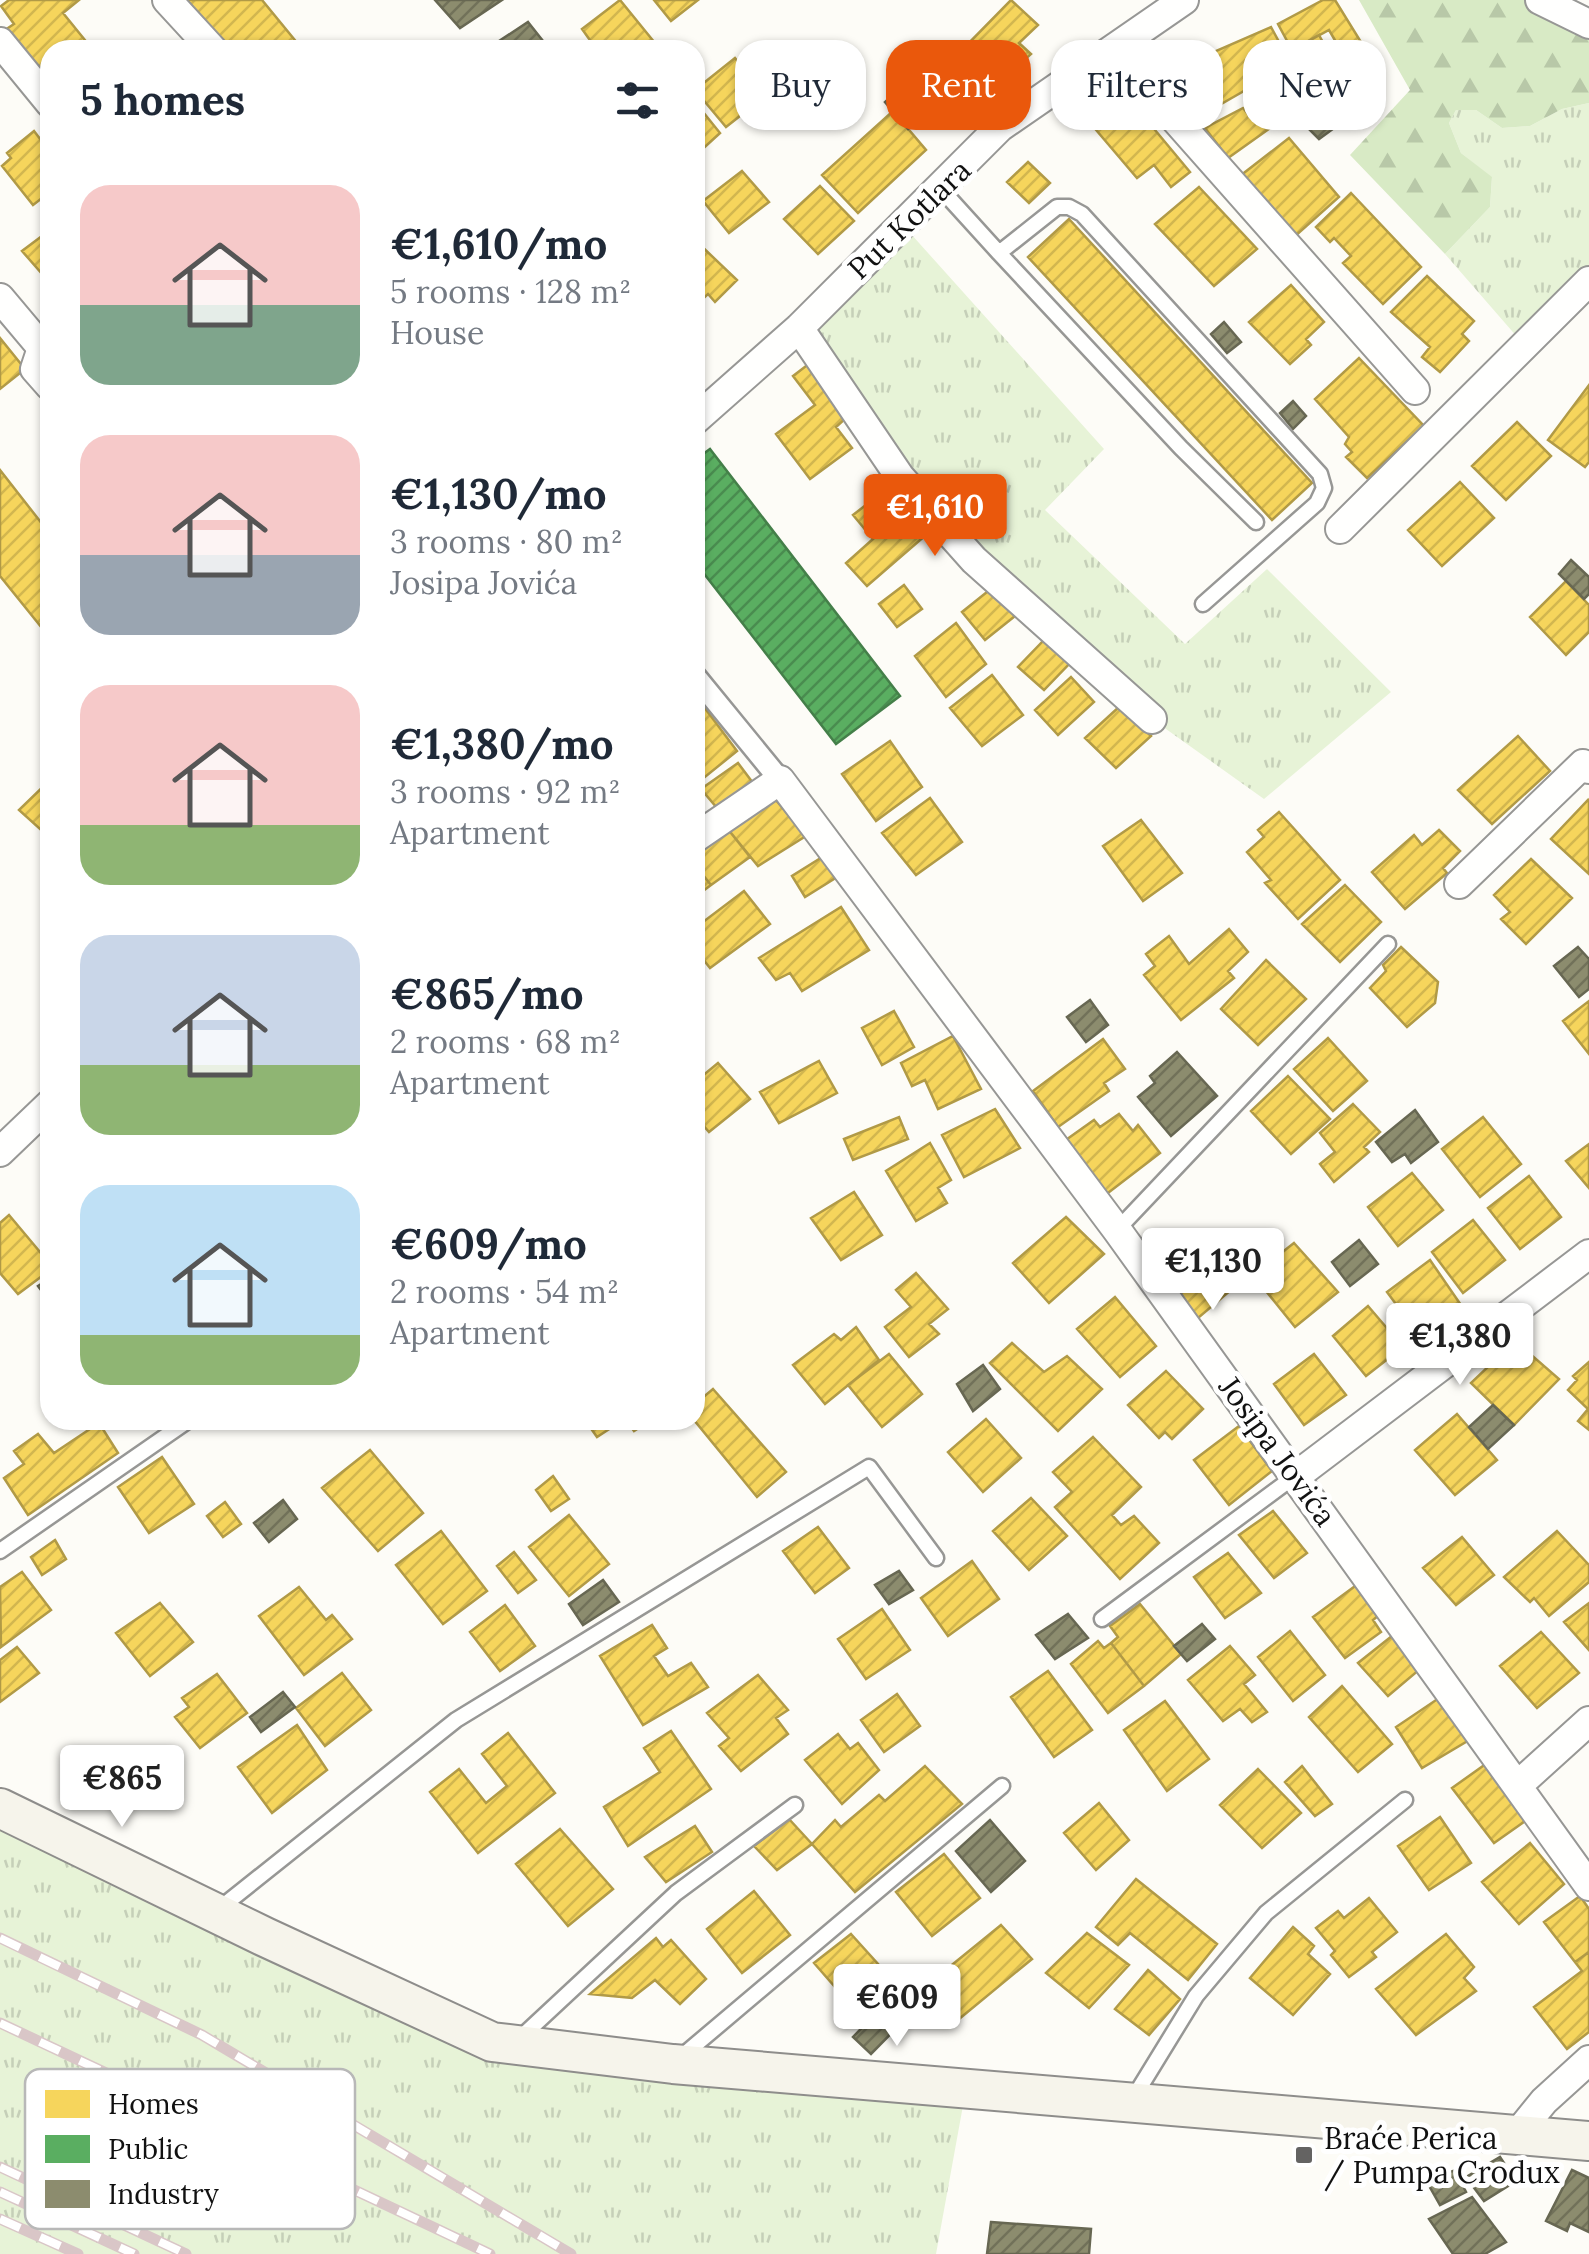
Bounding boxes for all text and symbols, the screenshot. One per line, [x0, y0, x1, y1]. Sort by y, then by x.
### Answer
chip: Buy [735, 40, 866, 130]
chip: Rent [886, 40, 1031, 130]
chip: Filters [1051, 40, 1223, 130]
chip: New [1243, 40, 1386, 130]
text: 5 homes [80, 73, 245, 127]
icon: filters [610, 73, 665, 128]
street label: Put Kotlara [839, 151, 979, 287]
text: €1,610/mo [390, 217, 607, 271]
icon: home [160, 225, 280, 345]
text: 5 rooms · 128 m² [390, 271, 631, 312]
text: House [390, 312, 484, 353]
text: €1,130/mo [390, 467, 607, 521]
pin: €1,610 [854, 474, 1016, 559]
icon: home [160, 475, 280, 595]
text: €1,610 [886, 486, 984, 527]
text: 3 rooms · 80 m² [390, 521, 623, 562]
text: Josipa Jovića [390, 562, 577, 603]
text: €1,380/mo [390, 717, 614, 771]
icon: home [160, 725, 280, 845]
text: 3 rooms · 92 m² [390, 771, 621, 812]
text: Apartment [390, 812, 550, 853]
text: €865/mo [390, 967, 583, 1021]
icon: home [160, 975, 280, 1095]
text: 2 rooms · 68 m² [390, 1021, 621, 1062]
text: Apartment [390, 1062, 550, 1103]
text: €609/mo [390, 1217, 587, 1271]
icon: home [160, 1225, 280, 1345]
pin: €1,130 [1132, 1228, 1294, 1313]
text: €1,130 [1164, 1240, 1262, 1281]
text: 2 rooms · 54 m² [390, 1271, 619, 1312]
pin: €1,380 [1379, 1303, 1541, 1388]
text: Apartment [390, 1312, 550, 1353]
text: €1,380 [1408, 1315, 1512, 1356]
street label: Josipa Jovića [1210, 1368, 1345, 1533]
pin: €865 [63, 1745, 181, 1830]
text: €865 [82, 1757, 162, 1798]
pin: €609 [838, 1964, 956, 2049]
text: €609 [855, 1976, 939, 2017]
legend [25, 2069, 355, 2229]
text: Homes [108, 2086, 199, 2122]
place label: Braće Perica / Pumpa Crodux [1324, 2119, 1560, 2192]
text: Public [108, 2131, 188, 2167]
marker: Braće Perica / Pumpa Crodux [1293, 2144, 1315, 2166]
text: Industry [108, 2176, 219, 2212]

